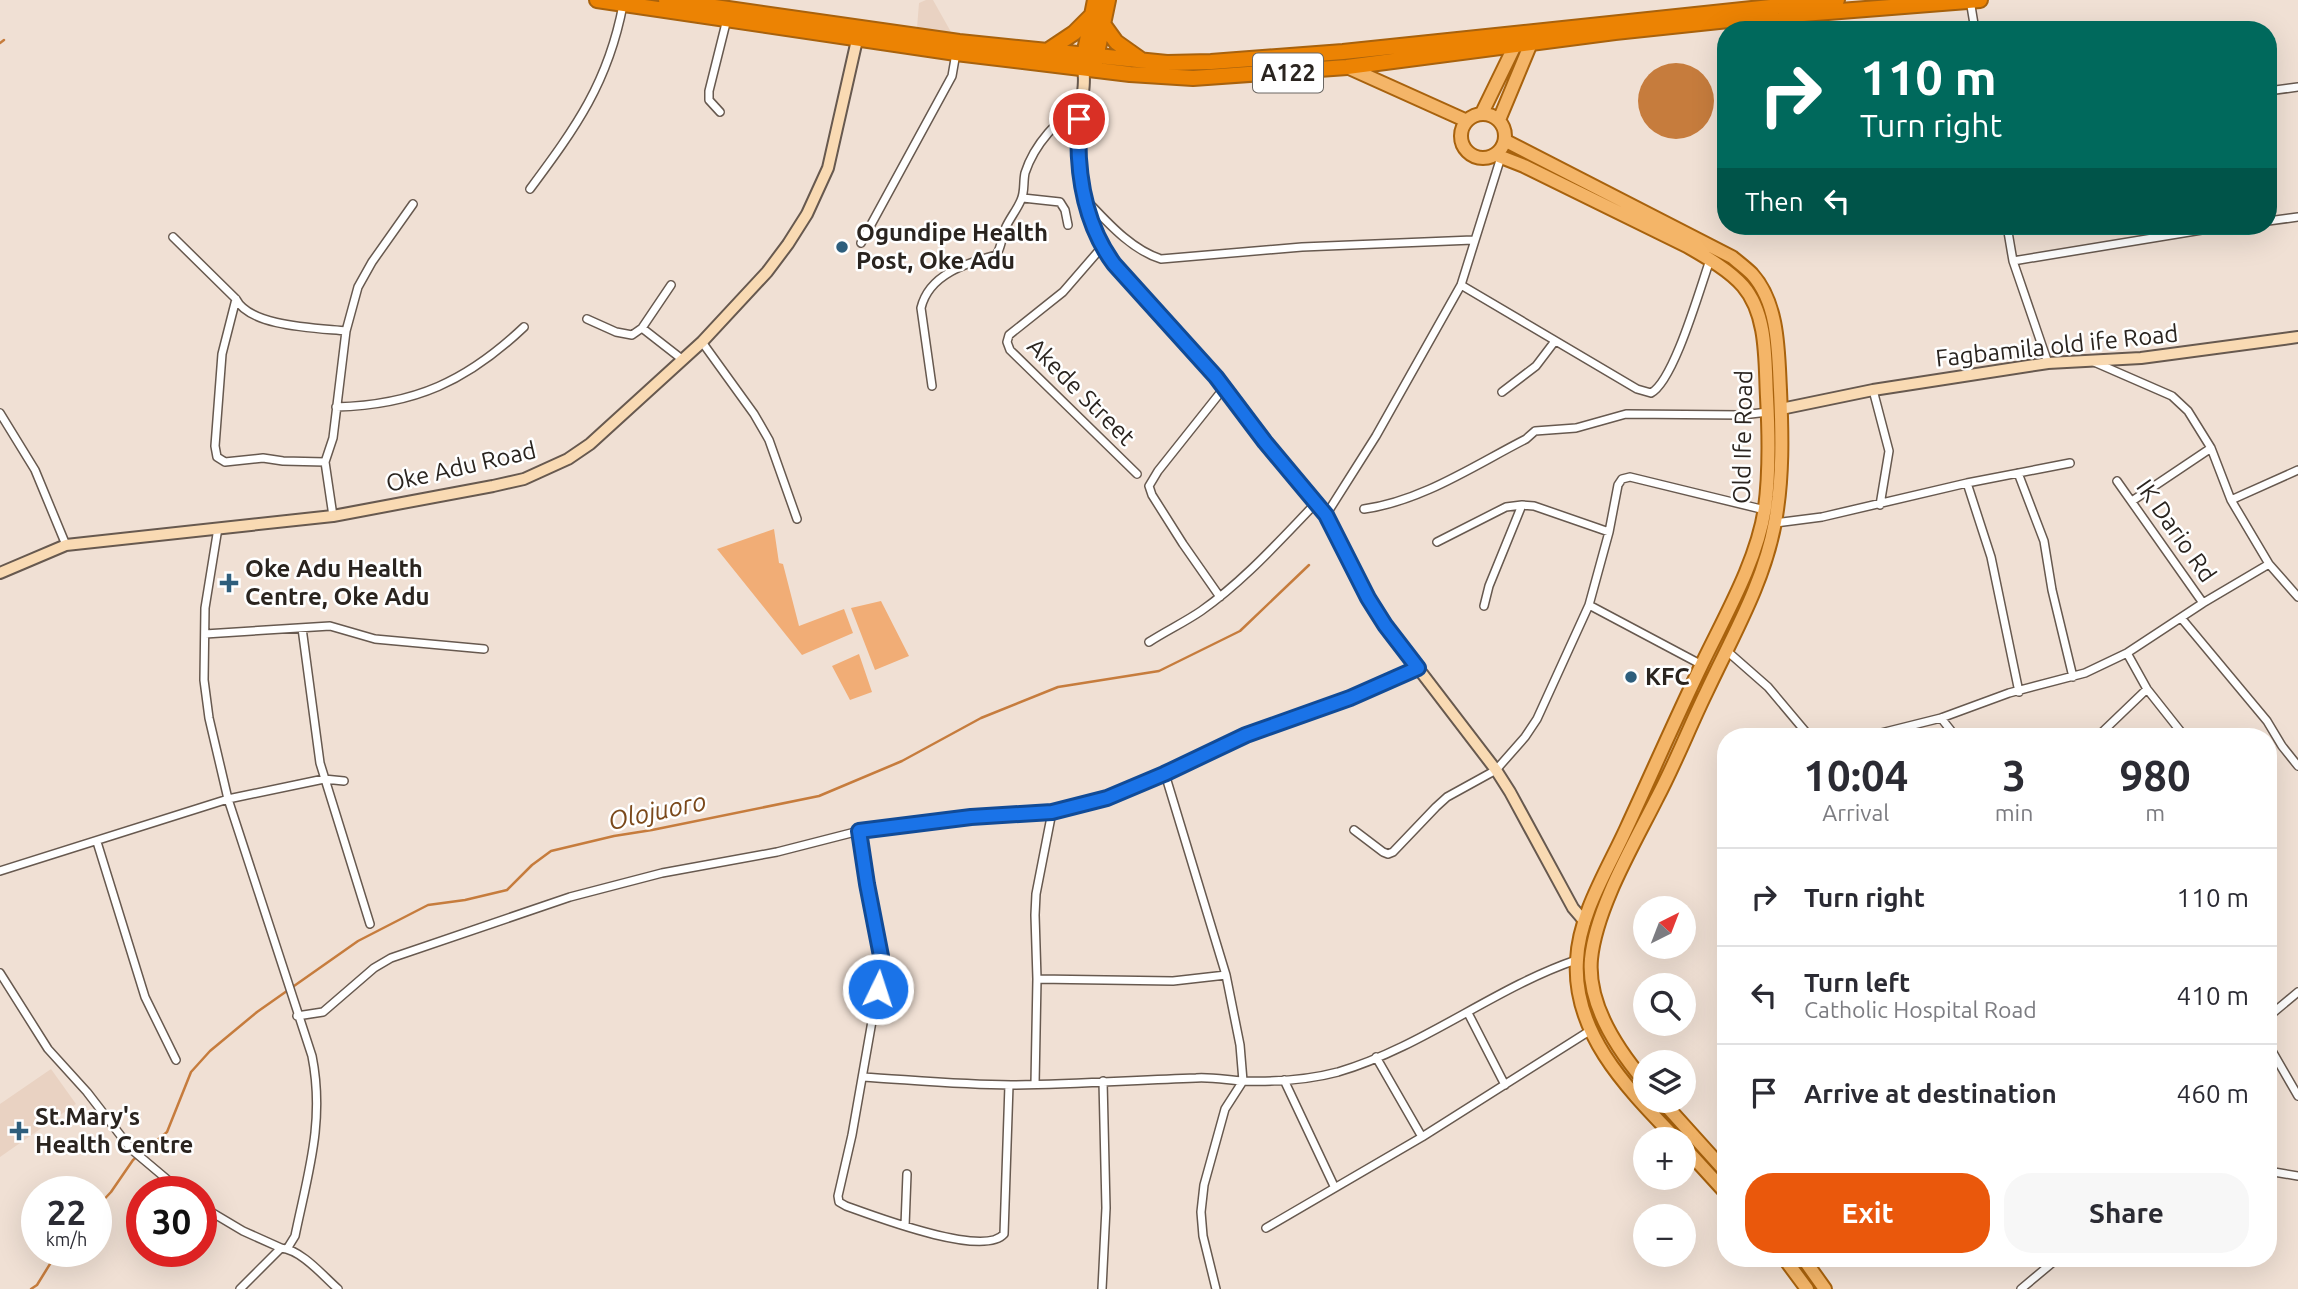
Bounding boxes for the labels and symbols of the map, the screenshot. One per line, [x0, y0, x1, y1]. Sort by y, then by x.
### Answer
road number: A122 [1253, 54, 1323, 92]
pin [1049, 89, 1109, 149]
place label: Ogundipe Health Post, Oke Adu [856, 219, 1048, 274]
marker: Ogundipe Health Post, Oke Adu [834, 239, 850, 255]
street label: Fagbamila old ife Road [1934, 319, 2180, 372]
street label: Akede Street [1022, 332, 1141, 451]
street label: Old Ife Road [1728, 370, 1757, 504]
street label: Oke Adu Road [383, 436, 539, 497]
street label: IK Dario Rd [2131, 474, 2222, 587]
place label: Oke Adu Health Centre, Oke Adu [245, 555, 430, 610]
marker: Oke Adu Health Centre, Oke Adu [219, 573, 239, 593]
place label: KFC [1645, 663, 1690, 690]
marker: KFC [1623, 669, 1639, 685]
water label: Olojuoro [605, 786, 709, 835]
north arrow [1633, 896, 1696, 959]
position arrow [841, 952, 915, 1026]
place label: St.Mary's Health Centre [35, 1103, 193, 1158]
marker: St.Mary's Health Centre [9, 1121, 29, 1141]
speed limit sign: 30 [126, 1176, 217, 1267]

